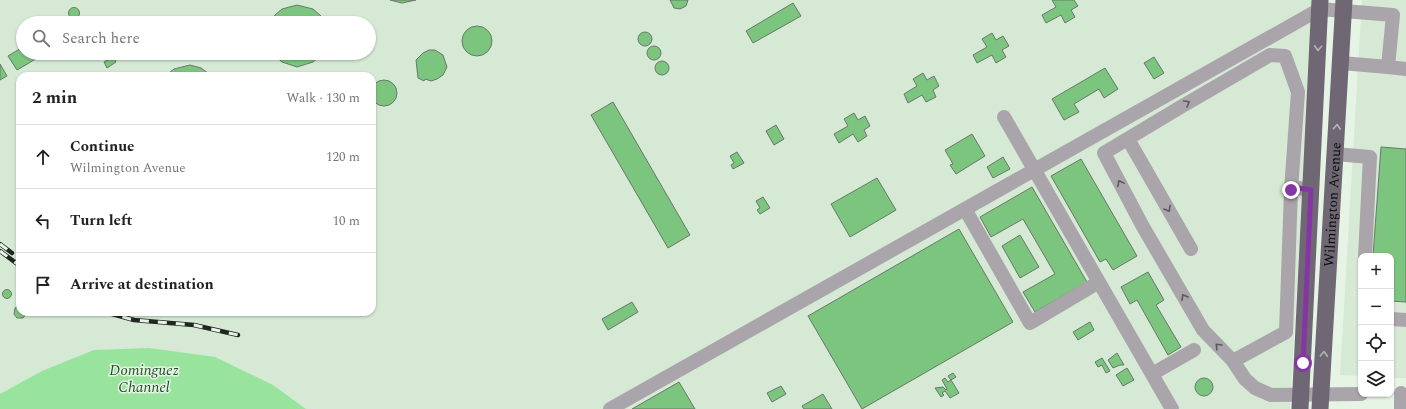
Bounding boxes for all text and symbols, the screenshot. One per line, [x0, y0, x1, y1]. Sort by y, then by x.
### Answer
search box [16, 16, 376, 60]
icon: search [30, 27, 52, 49]
text: Search here [62, 27, 140, 50]
one-way arrow [1314, 45, 1322, 51]
text: 2 min [32, 85, 77, 111]
text: Walk · 130 m [286, 88, 360, 108]
one-way arrow [1182, 101, 1190, 108]
one-way arrow [1332, 124, 1341, 130]
text: Continue [70, 135, 135, 158]
street label: Wilmington Avenue [1318, 141, 1346, 267]
icon: ahead [32, 146, 54, 168]
text: 120 m [326, 147, 360, 167]
text: Wilmington Avenue [70, 158, 186, 178]
one-way arrow [1117, 180, 1125, 188]
route end [1282, 181, 1300, 199]
one-way arrow [1164, 205, 1171, 212]
text: Turn left [70, 209, 132, 232]
icon: left [32, 210, 54, 232]
text: 10 m [333, 211, 360, 231]
map controls [1358, 253, 1394, 397]
button: + [1358, 253, 1394, 289]
text: Arrive at destination [70, 273, 214, 296]
icon: arrive [32, 274, 54, 296]
button: − [1358, 289, 1394, 325]
one-way arrow [1181, 294, 1188, 301]
button: locate [1358, 325, 1394, 361]
one-way arrow [1215, 343, 1223, 351]
one-way arrow [1319, 351, 1328, 357]
route start [1294, 354, 1312, 372]
water label: Dominguez Channel [109, 359, 179, 399]
button: layers [1358, 361, 1394, 397]

